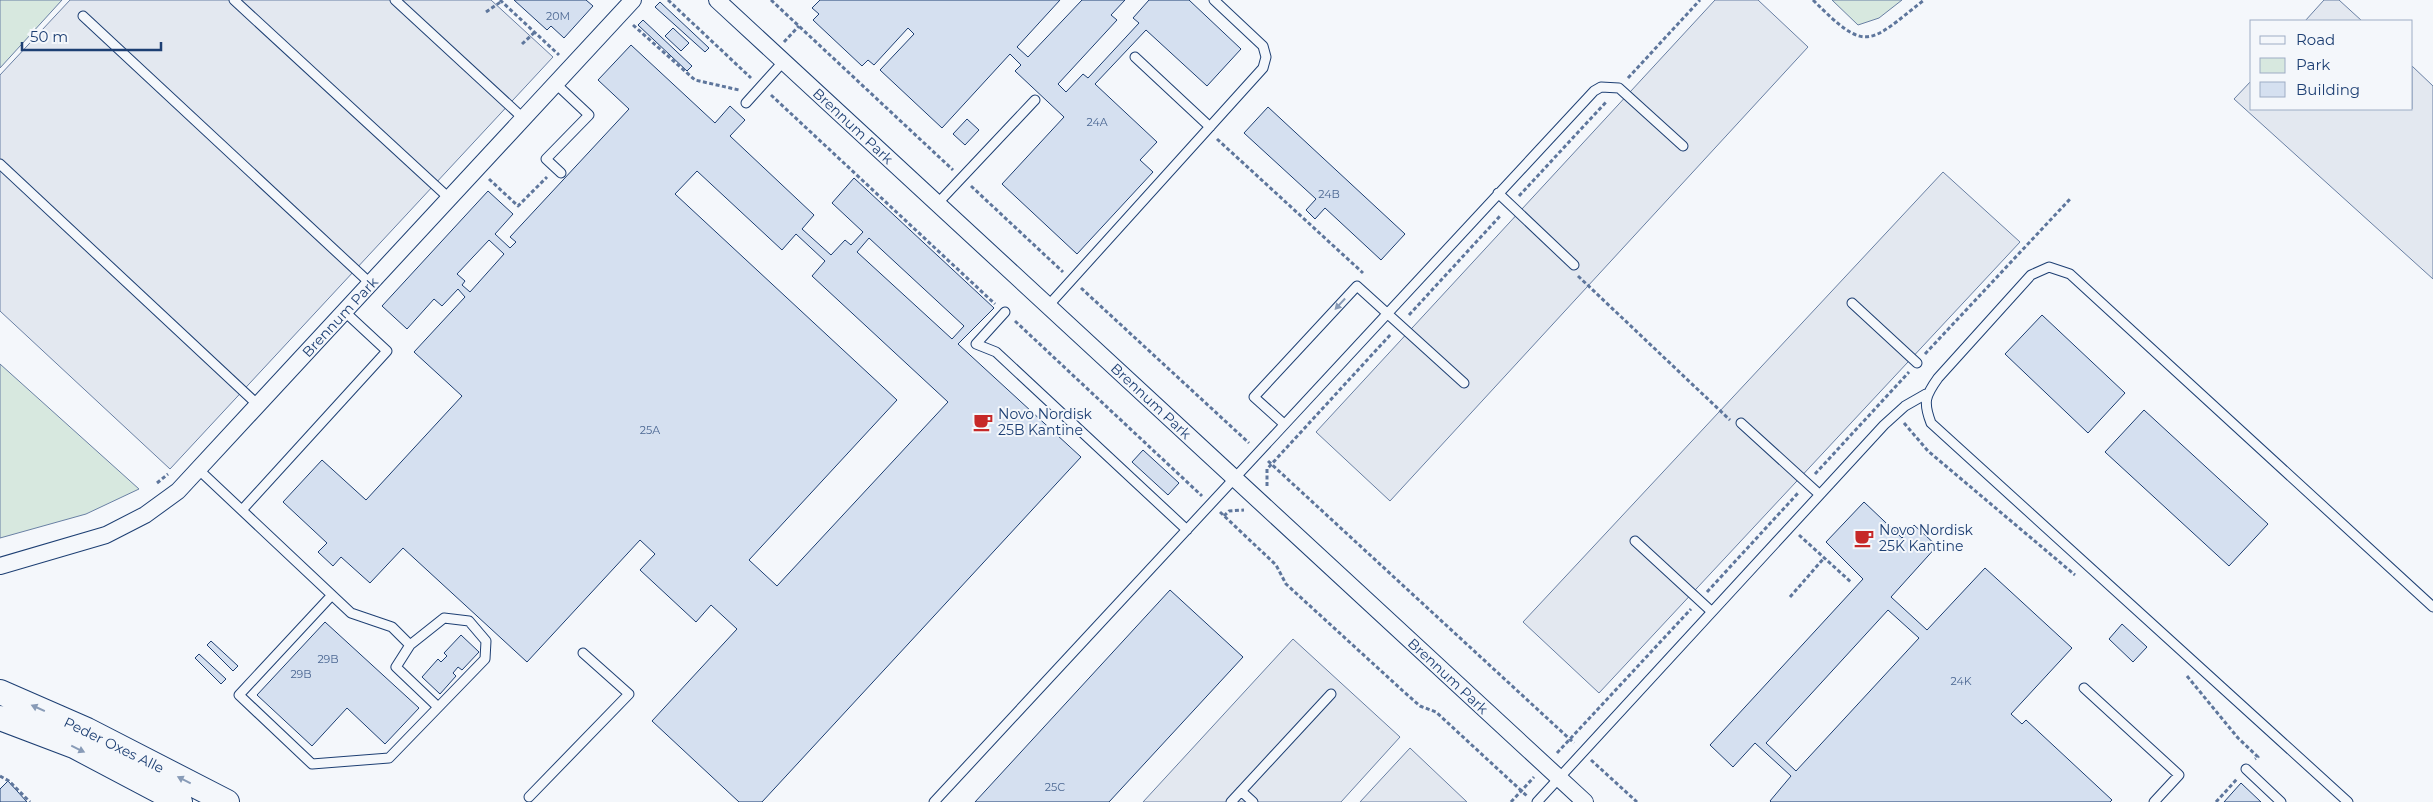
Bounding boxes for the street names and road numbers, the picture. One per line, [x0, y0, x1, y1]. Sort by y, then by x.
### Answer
street label: Brennum Park [809, 84, 897, 168]
street label: Brennum Park [298, 273, 382, 361]
street label: Brennum Park [1107, 359, 1195, 443]
street label: Brennum Park [1404, 634, 1492, 718]
street label: Peder Oxes Alle [61, 713, 167, 777]

